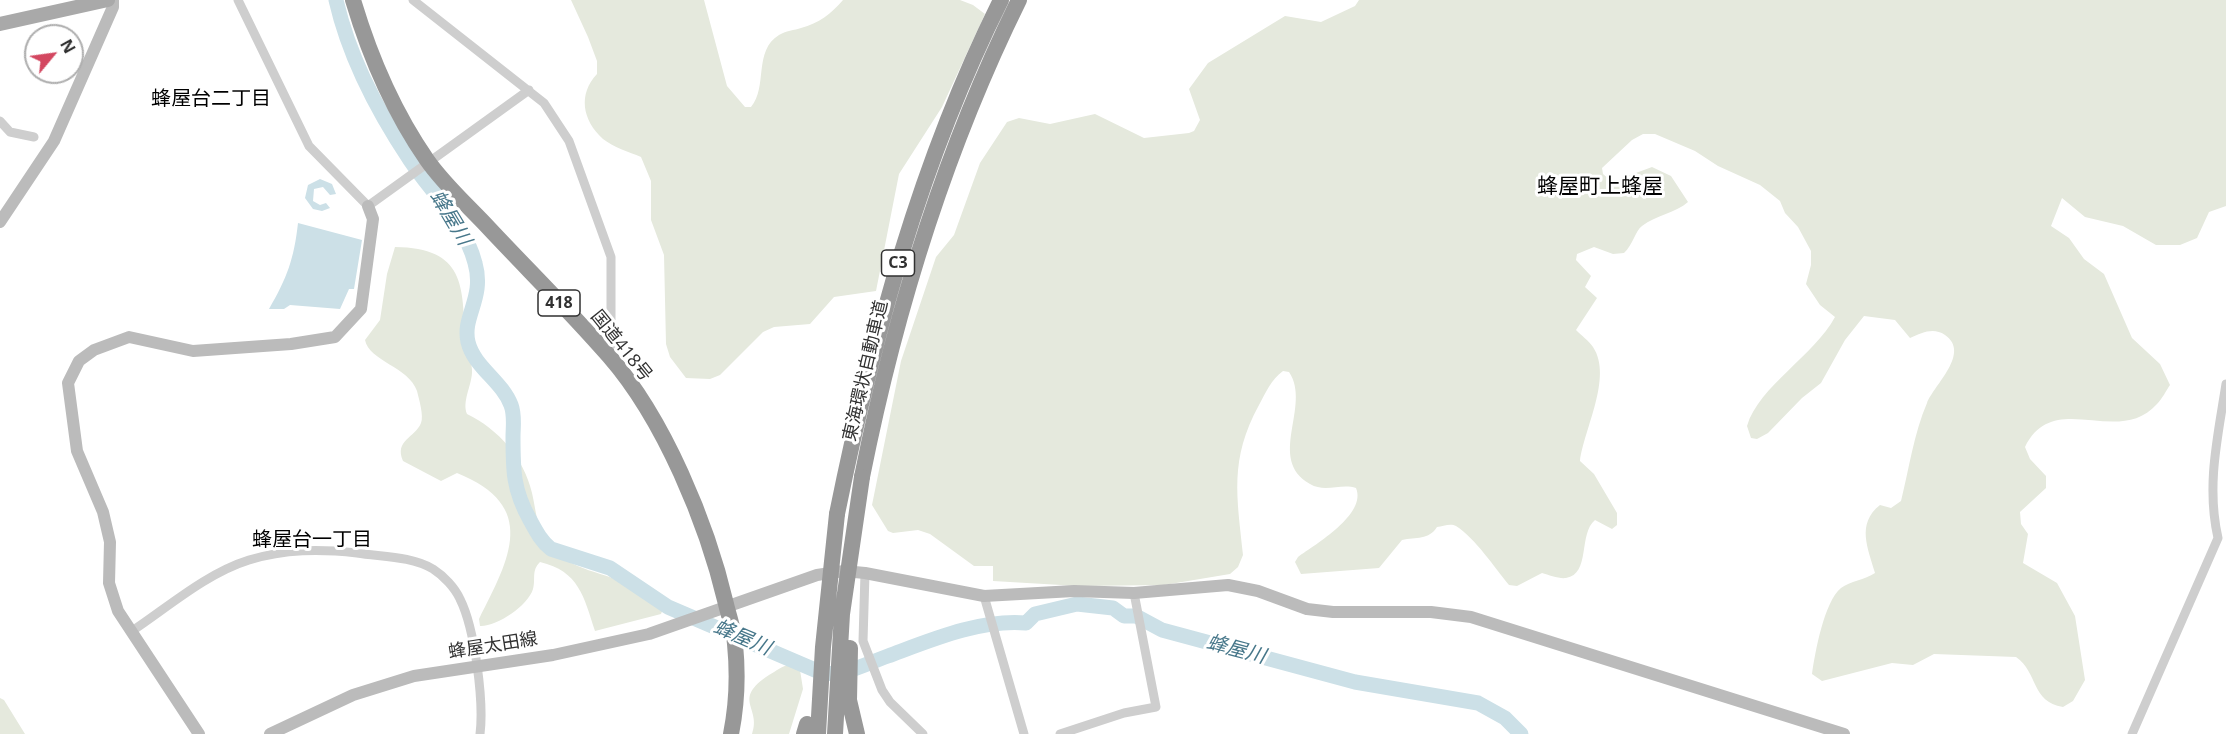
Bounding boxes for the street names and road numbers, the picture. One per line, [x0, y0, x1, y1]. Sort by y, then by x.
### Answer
road number: C3 [882, 250, 914, 276]
road number: 418 [538, 290, 580, 316]
street label: 東海環状自動車道 [839, 298, 893, 444]
street label: 国道418号 [586, 306, 656, 386]
street label: 蜂屋太田線 [447, 628, 539, 664]

